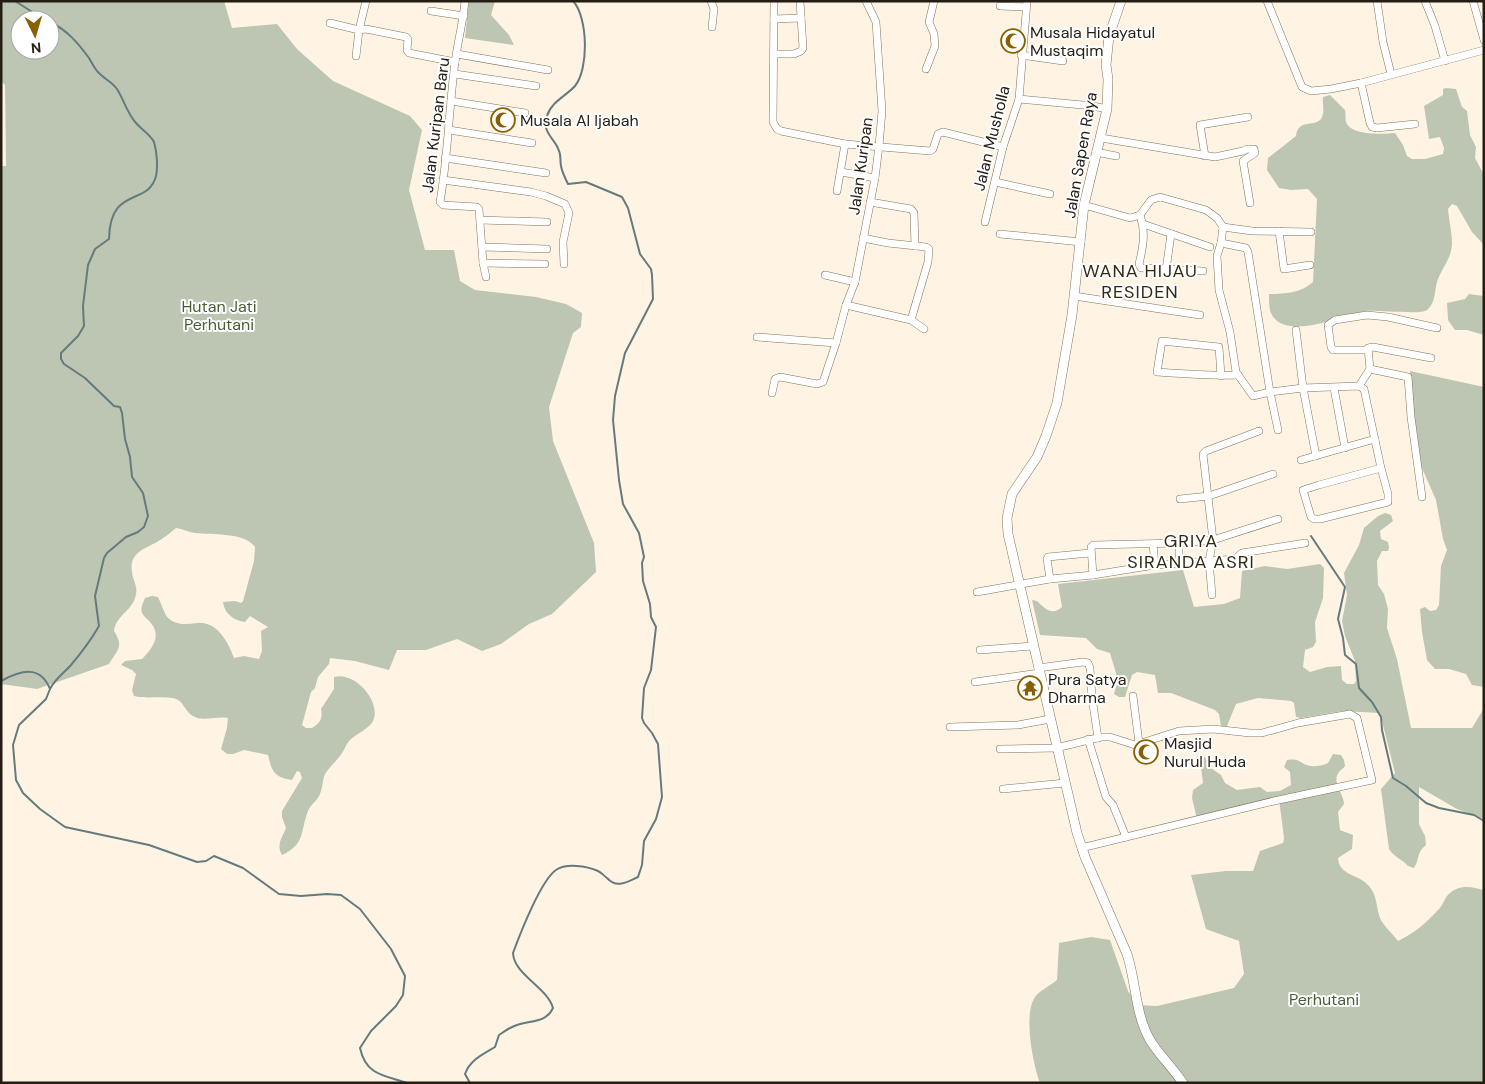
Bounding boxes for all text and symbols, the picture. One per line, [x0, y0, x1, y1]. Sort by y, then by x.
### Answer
north arrow [10, 10, 60, 60]
place label: Musala Hidayatul Mustaqim [1030, 22, 1155, 61]
mosque icon: Musala Hidayatul Mustaqim [1000, 28, 1026, 54]
text: N [30, 39, 42, 57]
street label: Jalan Kuripan Baru [417, 56, 454, 194]
street label: Jalan Musholla [968, 83, 1015, 193]
street label: Jalan Sapen Raya [1059, 90, 1102, 220]
mosque icon: Musala Al Ijabah [490, 107, 516, 133]
place label: Musala Al Ijabah [520, 110, 639, 131]
street label: Jalan Kuripan [843, 116, 878, 216]
district label: WANA HIJAU RESIDEN [1082, 259, 1198, 304]
park label: Hutan Jati Perhutani [181, 296, 257, 335]
district label: GRIYA SIRANDA ASRI [1127, 529, 1255, 574]
place label: Pura Satya Dharma [1048, 669, 1126, 708]
temple icon: Pura Satya Dharma [1017, 675, 1043, 701]
place label: Masjid Nurul Huda [1164, 733, 1246, 772]
mosque icon: Masjid Nurul Huda [1133, 739, 1159, 765]
park label: Perhutani [1289, 989, 1359, 1010]

